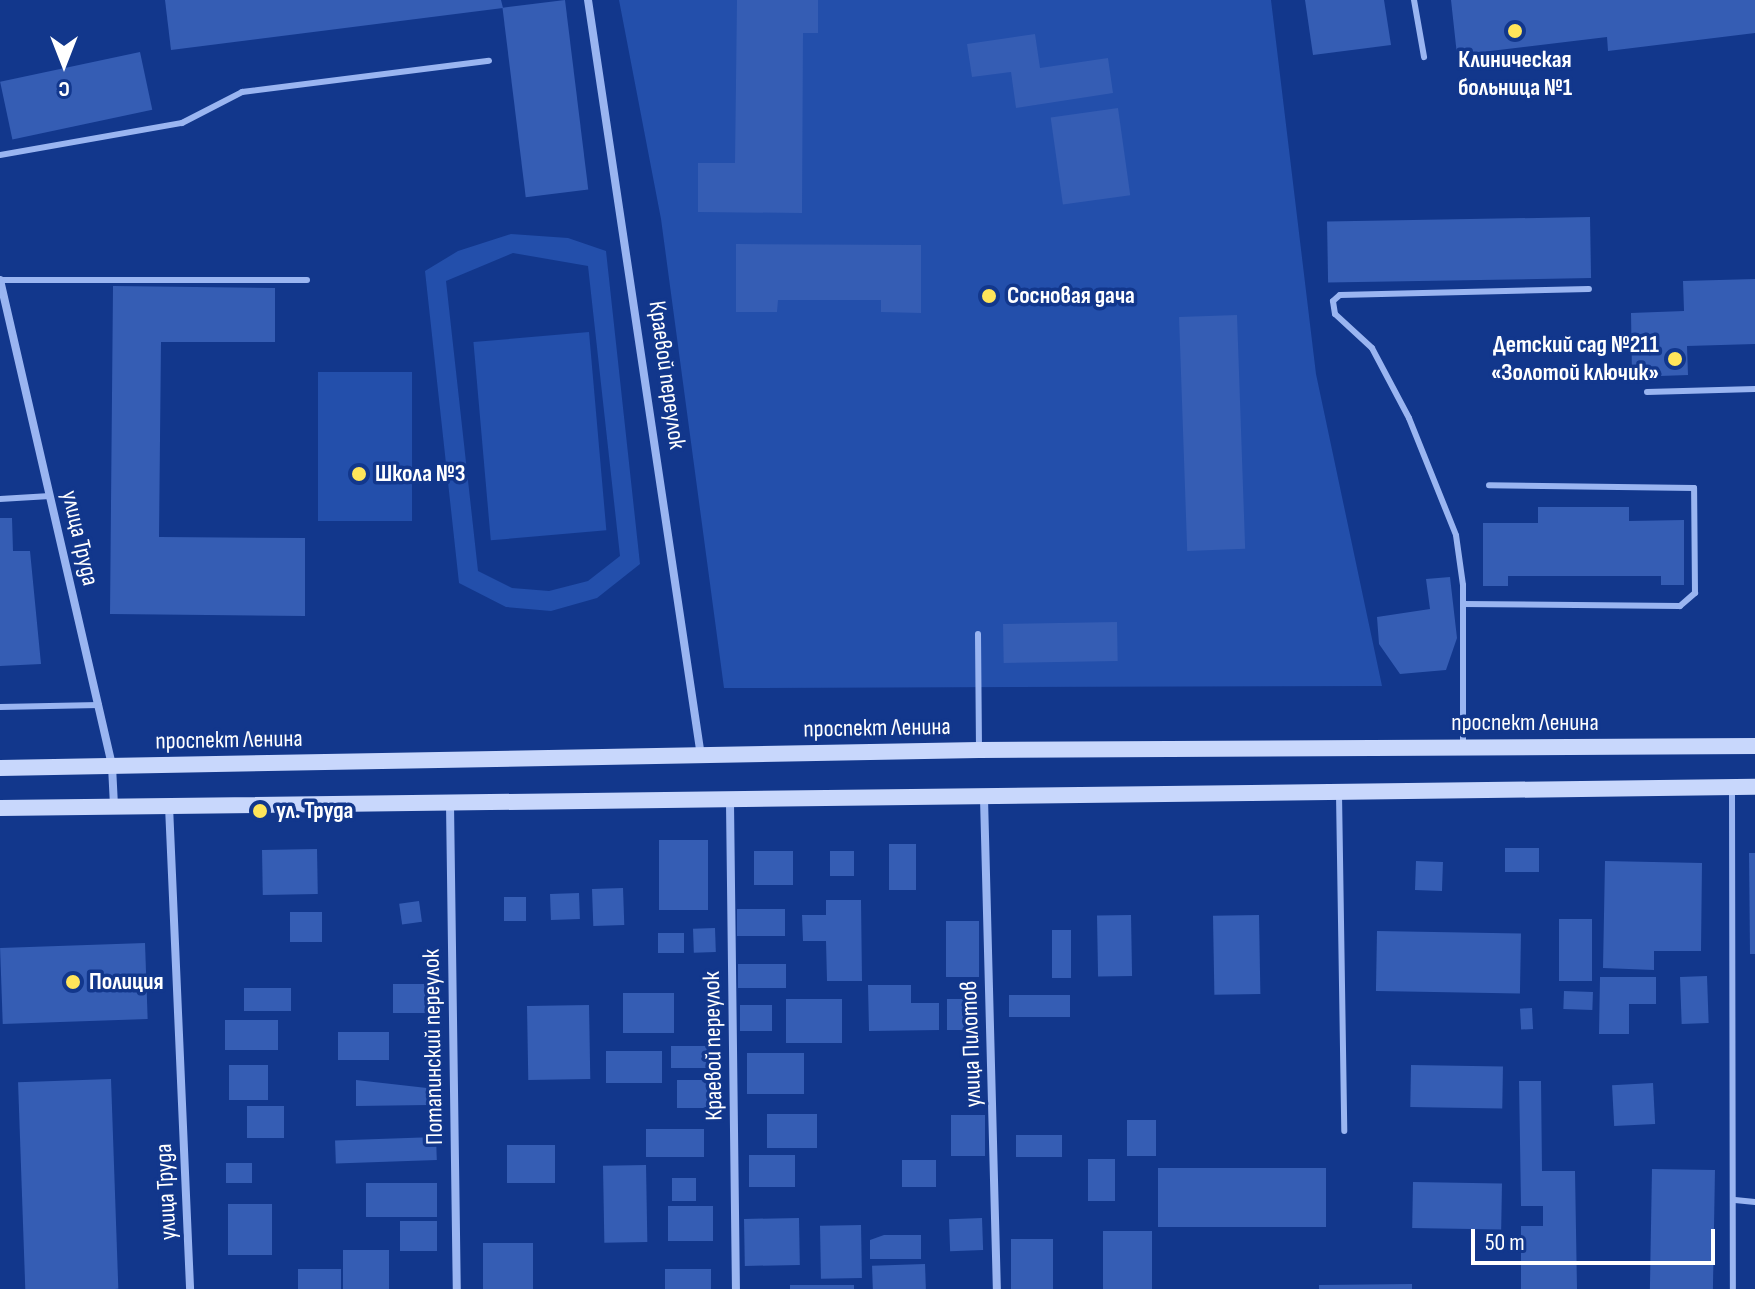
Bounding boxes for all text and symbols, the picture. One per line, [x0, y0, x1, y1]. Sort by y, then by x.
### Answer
marker: Клиническая больница №1 [1504, 20, 1526, 42]
north arrow [24, 24, 104, 104]
place label: Клиническая больница №1 [1458, 46, 1572, 102]
text: С [58, 75, 70, 102]
place label: Сосновая дача [1007, 282, 1135, 310]
marker: Сосновая дача [978, 285, 1000, 307]
street label: Краевой переулок [642, 299, 692, 451]
place label: Детский сад №211 «Золотой ключик» [1491, 331, 1659, 387]
marker: Детский сад №211 «Золотой ключик» [1666, 350, 1684, 368]
place label: Школа №3 [375, 460, 465, 488]
marker: Школа №3 [350, 465, 368, 483]
street label: улица Труда [55, 488, 105, 588]
street label: проспект Ленина [1451, 709, 1599, 737]
street label: проспект Ленина [803, 712, 951, 744]
street label: проспект Ленина [155, 724, 303, 756]
place label: ул. Труда [276, 797, 353, 825]
marker: ул. Труда [251, 802, 269, 820]
street label: Потапинский переулок [417, 949, 449, 1145]
place label: Полиция [89, 968, 164, 996]
street label: Краевой переулок [697, 971, 729, 1121]
marker: Полиция [64, 973, 82, 991]
street label: улица Пилотов [954, 980, 988, 1108]
street label: улица Труда [149, 1143, 183, 1241]
scale bar [1475, 1213, 1719, 1263]
text: 50 m [1485, 1228, 1525, 1257]

